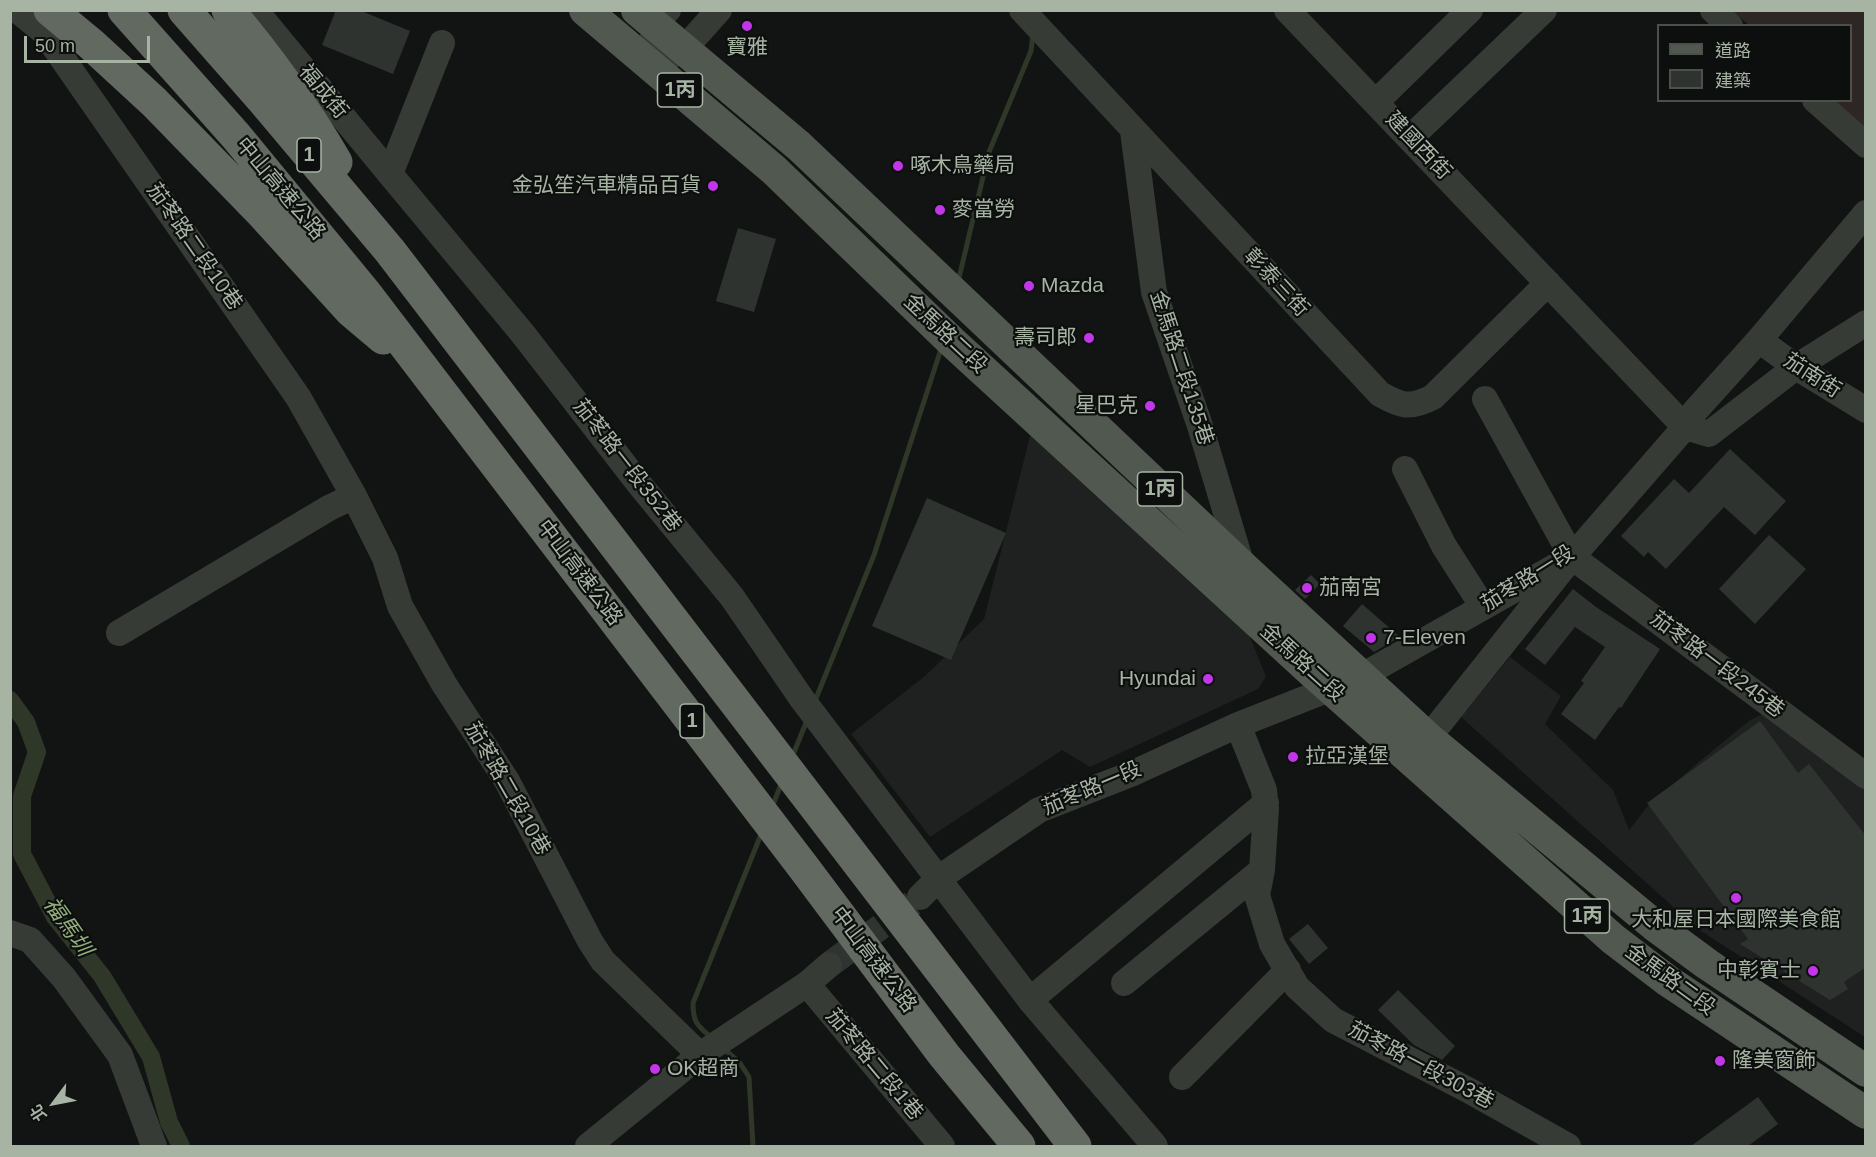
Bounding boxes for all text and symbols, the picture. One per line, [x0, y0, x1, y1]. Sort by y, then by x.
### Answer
marker: 寶雅 [740, 19, 754, 33]
scale bar [27, 24, 153, 62]
legend [1657, 24, 1852, 102]
place label: 寶雅 [726, 35, 768, 61]
text: 50 m [35, 36, 75, 56]
text: 道路 [1715, 41, 1751, 61]
street label: 福成街 [293, 60, 353, 124]
text: 建築 [1715, 71, 1751, 91]
road number: 1丙 [658, 73, 702, 107]
street label: 建國西街 [1380, 107, 1456, 185]
street label: 中山高速公路 [230, 133, 330, 245]
road number: 1 [297, 138, 321, 172]
place label: 啄木鳥藥局 [910, 153, 1015, 179]
marker: 啄木鳥藥局 [891, 159, 905, 173]
place label: 金弘笙汽車精品百貨 [512, 173, 701, 199]
street label: 茄苳路二段10巷 [141, 179, 247, 315]
marker: 金弘笙汽車精品百貨 [706, 179, 720, 193]
place label: 麥當勞 [952, 197, 1015, 223]
marker: 麥當勞 [933, 203, 947, 217]
street label: 彰泰三街 [1238, 244, 1314, 322]
place label: Mazda [1041, 273, 1104, 299]
marker: Mazda [1022, 279, 1036, 293]
street label: 金馬路二段135巷 [1144, 288, 1218, 448]
street label: 金馬路二段 [898, 289, 992, 379]
place label: 壽司郎 [1014, 325, 1077, 351]
marker: 壽司郎 [1082, 331, 1096, 345]
street label: 茄南街 [1779, 348, 1845, 404]
place label: 星巴克 [1075, 393, 1138, 419]
street label: 茄苳路一段352巷 [567, 395, 687, 537]
marker: 星巴克 [1143, 399, 1157, 413]
road number: 1丙 [1138, 472, 1182, 506]
street label: 中山高速公路 [531, 515, 627, 631]
street label: 茄苳路一段 [1477, 540, 1579, 618]
place label: 茄南宮 [1319, 575, 1382, 601]
marker: 茄南宮 [1300, 581, 1314, 595]
street label: 茄苳路一段245巷 [1645, 606, 1789, 724]
street label: 金馬路二段 [1255, 619, 1349, 707]
place label: 7-Eleven [1383, 625, 1466, 651]
marker: 7-Eleven [1364, 631, 1378, 645]
place label: Hyundai [1119, 666, 1196, 692]
marker: Hyundai [1201, 672, 1215, 686]
road number: 1 [680, 704, 704, 738]
street label: 茄苳路二段10巷 [459, 718, 555, 860]
place label: 拉亞漢堡 [1305, 744, 1389, 770]
marker: 拉亞漢堡 [1286, 750, 1300, 764]
street label: 茄苳路一段 [1039, 757, 1145, 821]
marker: 大和屋日本國際美食館 [1729, 891, 1743, 905]
water label: 福馬圳 [37, 892, 97, 962]
road number: 1丙 [1564, 899, 1610, 933]
street label: 中山高速公路 [825, 902, 921, 1018]
place label: 大和屋日本國際美食館 [1631, 907, 1841, 933]
street label: 金馬路二段 [1620, 939, 1720, 1021]
place label: 中彰賓士 [1717, 958, 1801, 984]
marker: 中彰賓士 [1806, 964, 1820, 978]
street label: 茄苳路二段1巷 [820, 1004, 928, 1126]
street label: 茄苳路一段303巷 [1344, 1017, 1498, 1115]
place label: 隆美窗飾 [1732, 1048, 1816, 1074]
marker: 隆美窗飾 [1713, 1054, 1727, 1068]
place label: OK超商 [667, 1056, 739, 1082]
marker: OK超商 [648, 1062, 662, 1076]
north arrow [24, 1073, 84, 1133]
text: 北 [27, 1102, 50, 1124]

